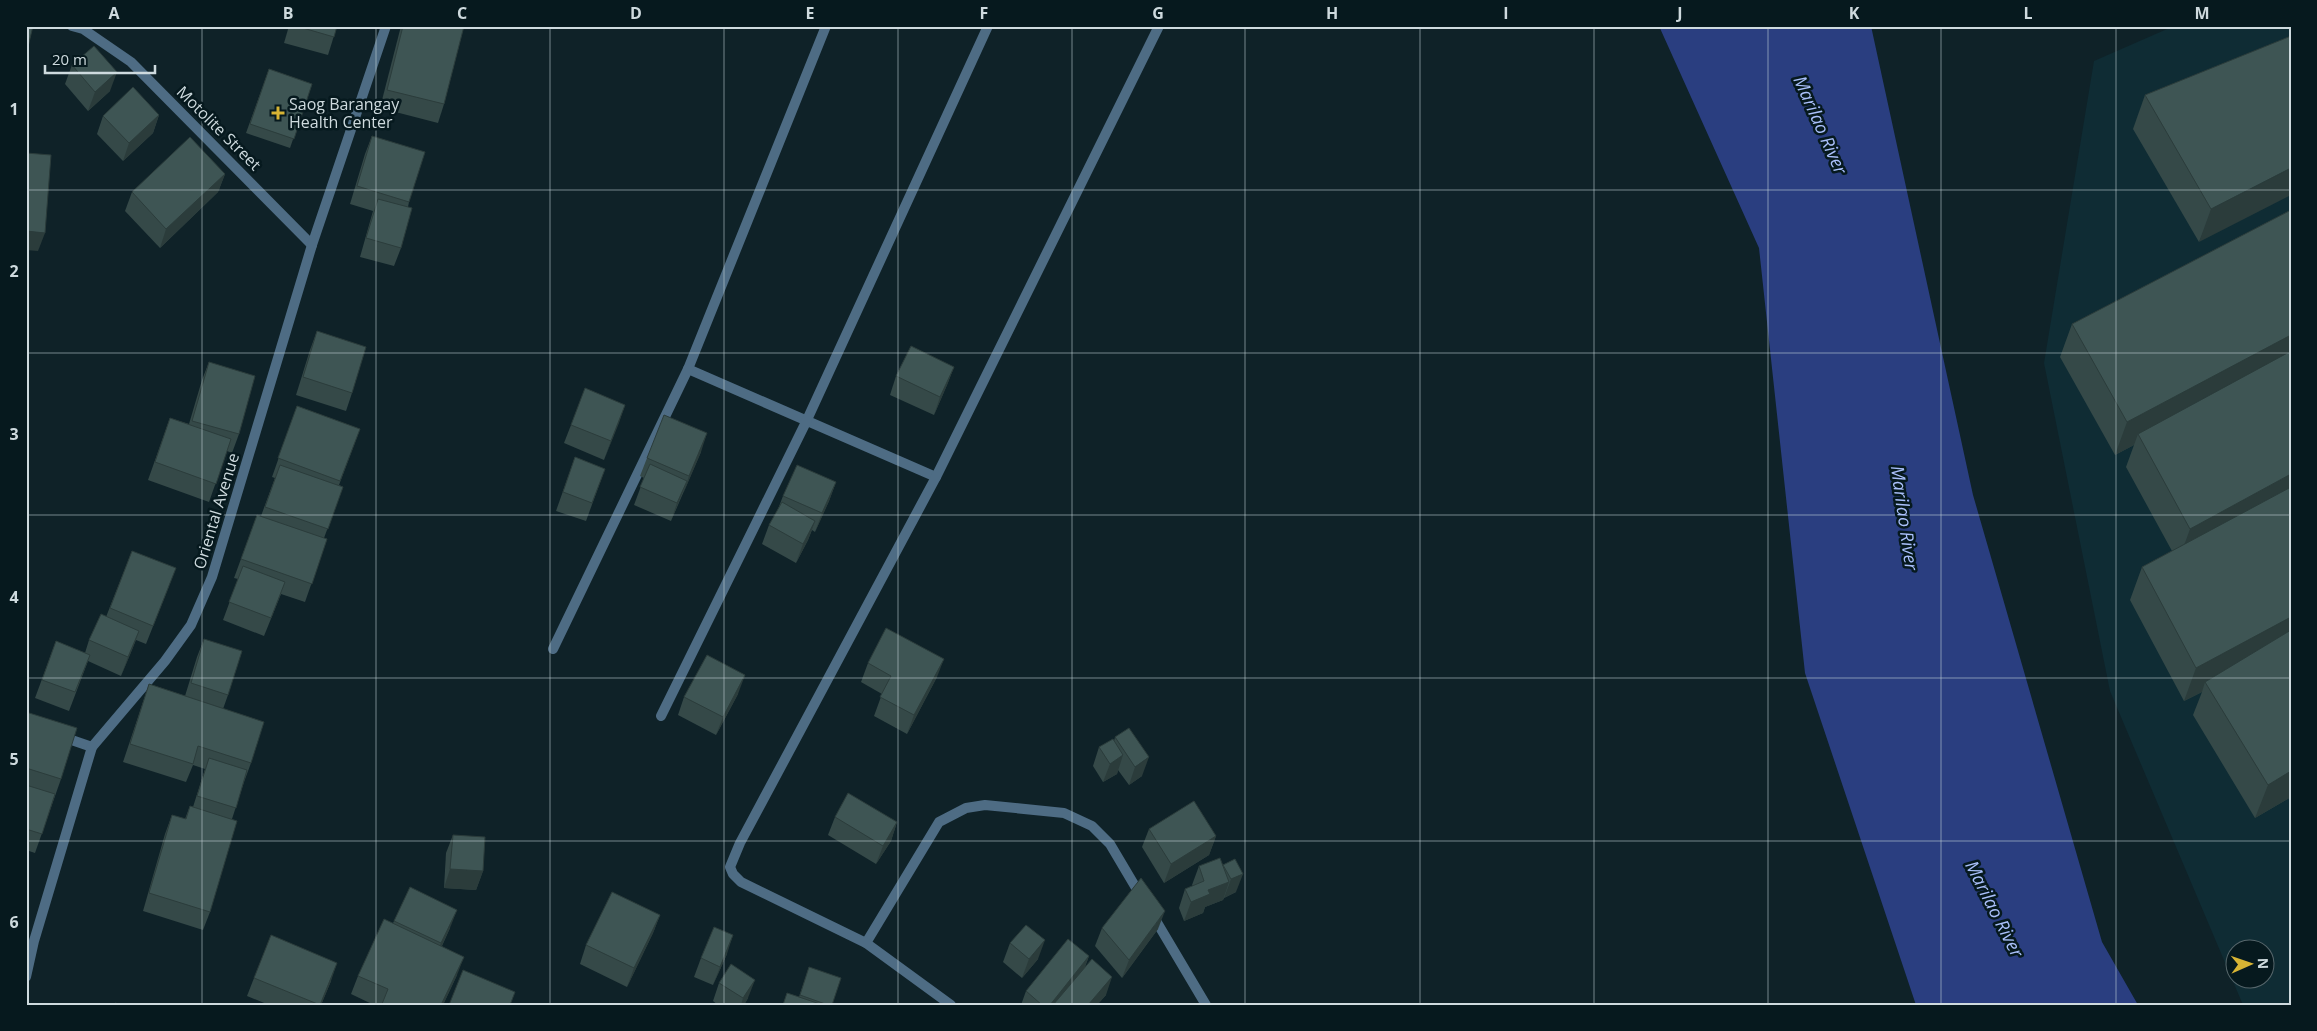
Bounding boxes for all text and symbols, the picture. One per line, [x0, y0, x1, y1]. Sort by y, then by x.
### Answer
text: A [108, 2, 120, 24]
text: B [283, 2, 293, 24]
text: C [457, 2, 467, 24]
text: D [630, 2, 642, 24]
text: E [806, 2, 815, 24]
text: F [980, 2, 988, 24]
text: G [1152, 2, 1164, 24]
text: H [1326, 2, 1338, 24]
text: I [1503, 2, 1509, 24]
text: J [1675, 2, 1683, 24]
text: K [1849, 2, 1860, 24]
text: L [2023, 2, 2033, 24]
text: M [2194, 2, 2210, 24]
scale bar [45, 42, 155, 74]
text: 20 m [52, 49, 87, 69]
water label: Marilao River [1788, 71, 1854, 179]
street label: Motolite Street [172, 81, 266, 175]
place label: Saog Barangay Health Center [289, 93, 400, 133]
text: 1 [9, 98, 19, 120]
marker: Saog Barangay Health Center [271, 106, 285, 120]
text: 2 [9, 260, 19, 282]
text: 3 [9, 423, 19, 445]
street label: Oriental Avenue [188, 450, 244, 572]
water label: Marilao River [1886, 464, 1924, 573]
text: 4 [9, 586, 19, 608]
text: 5 [9, 748, 19, 770]
water label: Marilao River [1960, 856, 2030, 962]
text: 6 [9, 911, 19, 933]
north arrow [2224, 938, 2274, 988]
text: N [2254, 958, 2273, 970]

